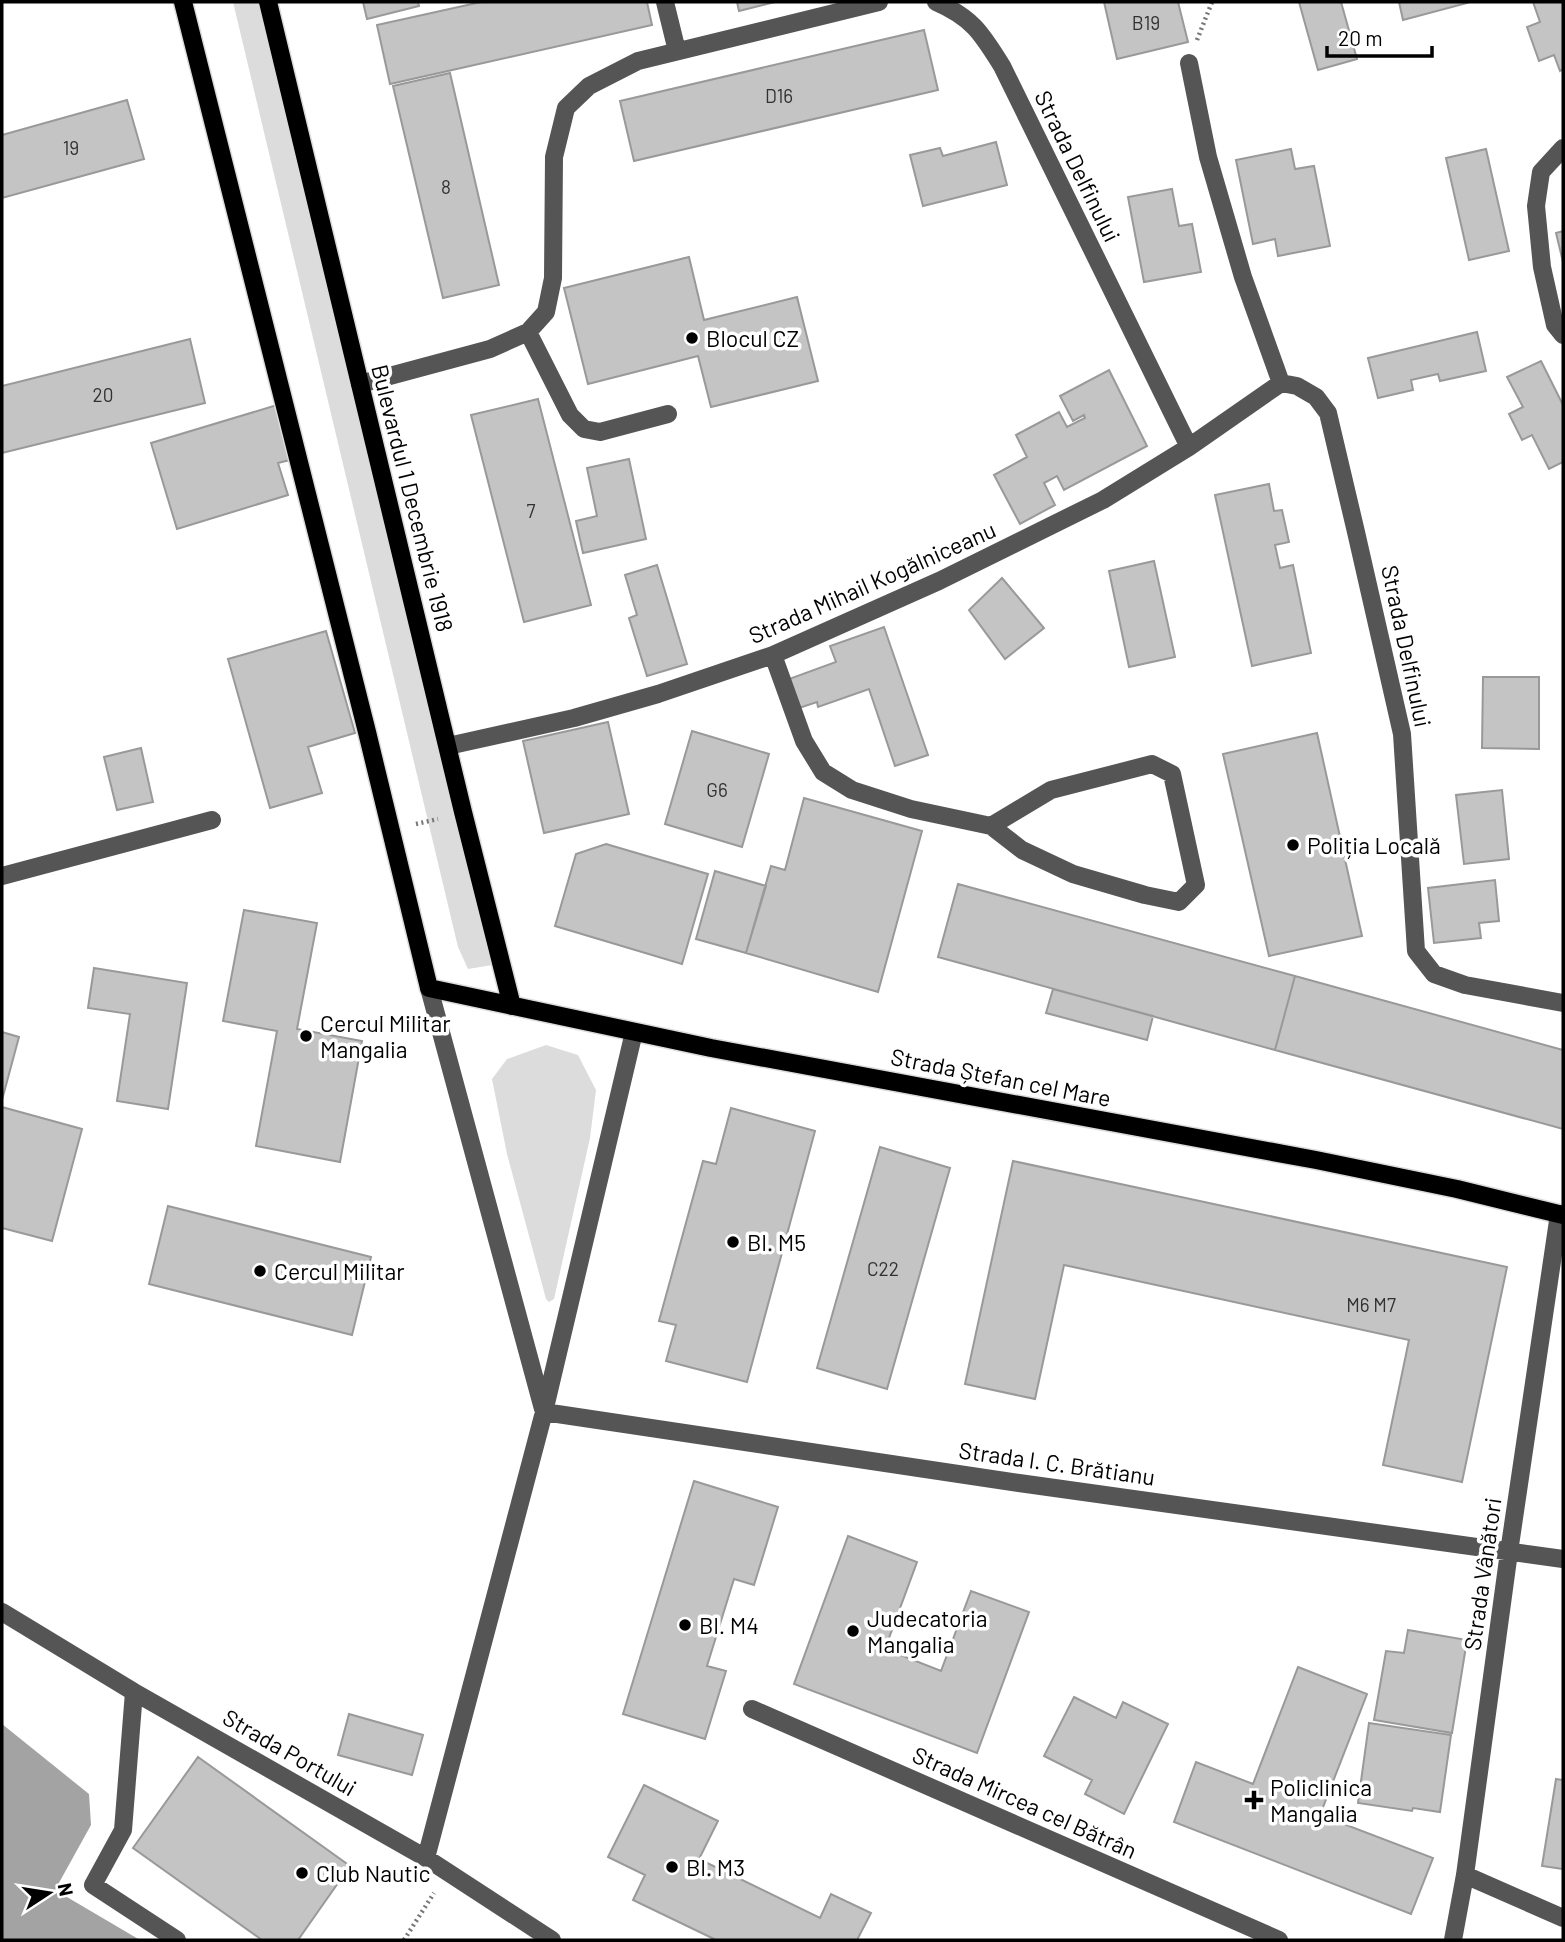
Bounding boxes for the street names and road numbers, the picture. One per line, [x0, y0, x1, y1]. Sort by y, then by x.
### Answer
street label: Strada Delfinului [1029, 86, 1127, 246]
street label: Bulevardul 1 Decembrie 1918 [366, 361, 460, 635]
street label: Strada Mihail Kogălniceanu [744, 515, 1000, 649]
street label: Strada Delfinului [1376, 562, 1438, 730]
street label: Strada Ștefan cel Mare [889, 1042, 1113, 1112]
street label: Strada I. C. Brătianu [957, 1435, 1157, 1491]
street label: Strada Vânători [1457, 1496, 1507, 1652]
street label: Strada Portului [218, 1703, 362, 1801]
street label: Strada Mircea cel Bătrân [908, 1740, 1142, 1864]

